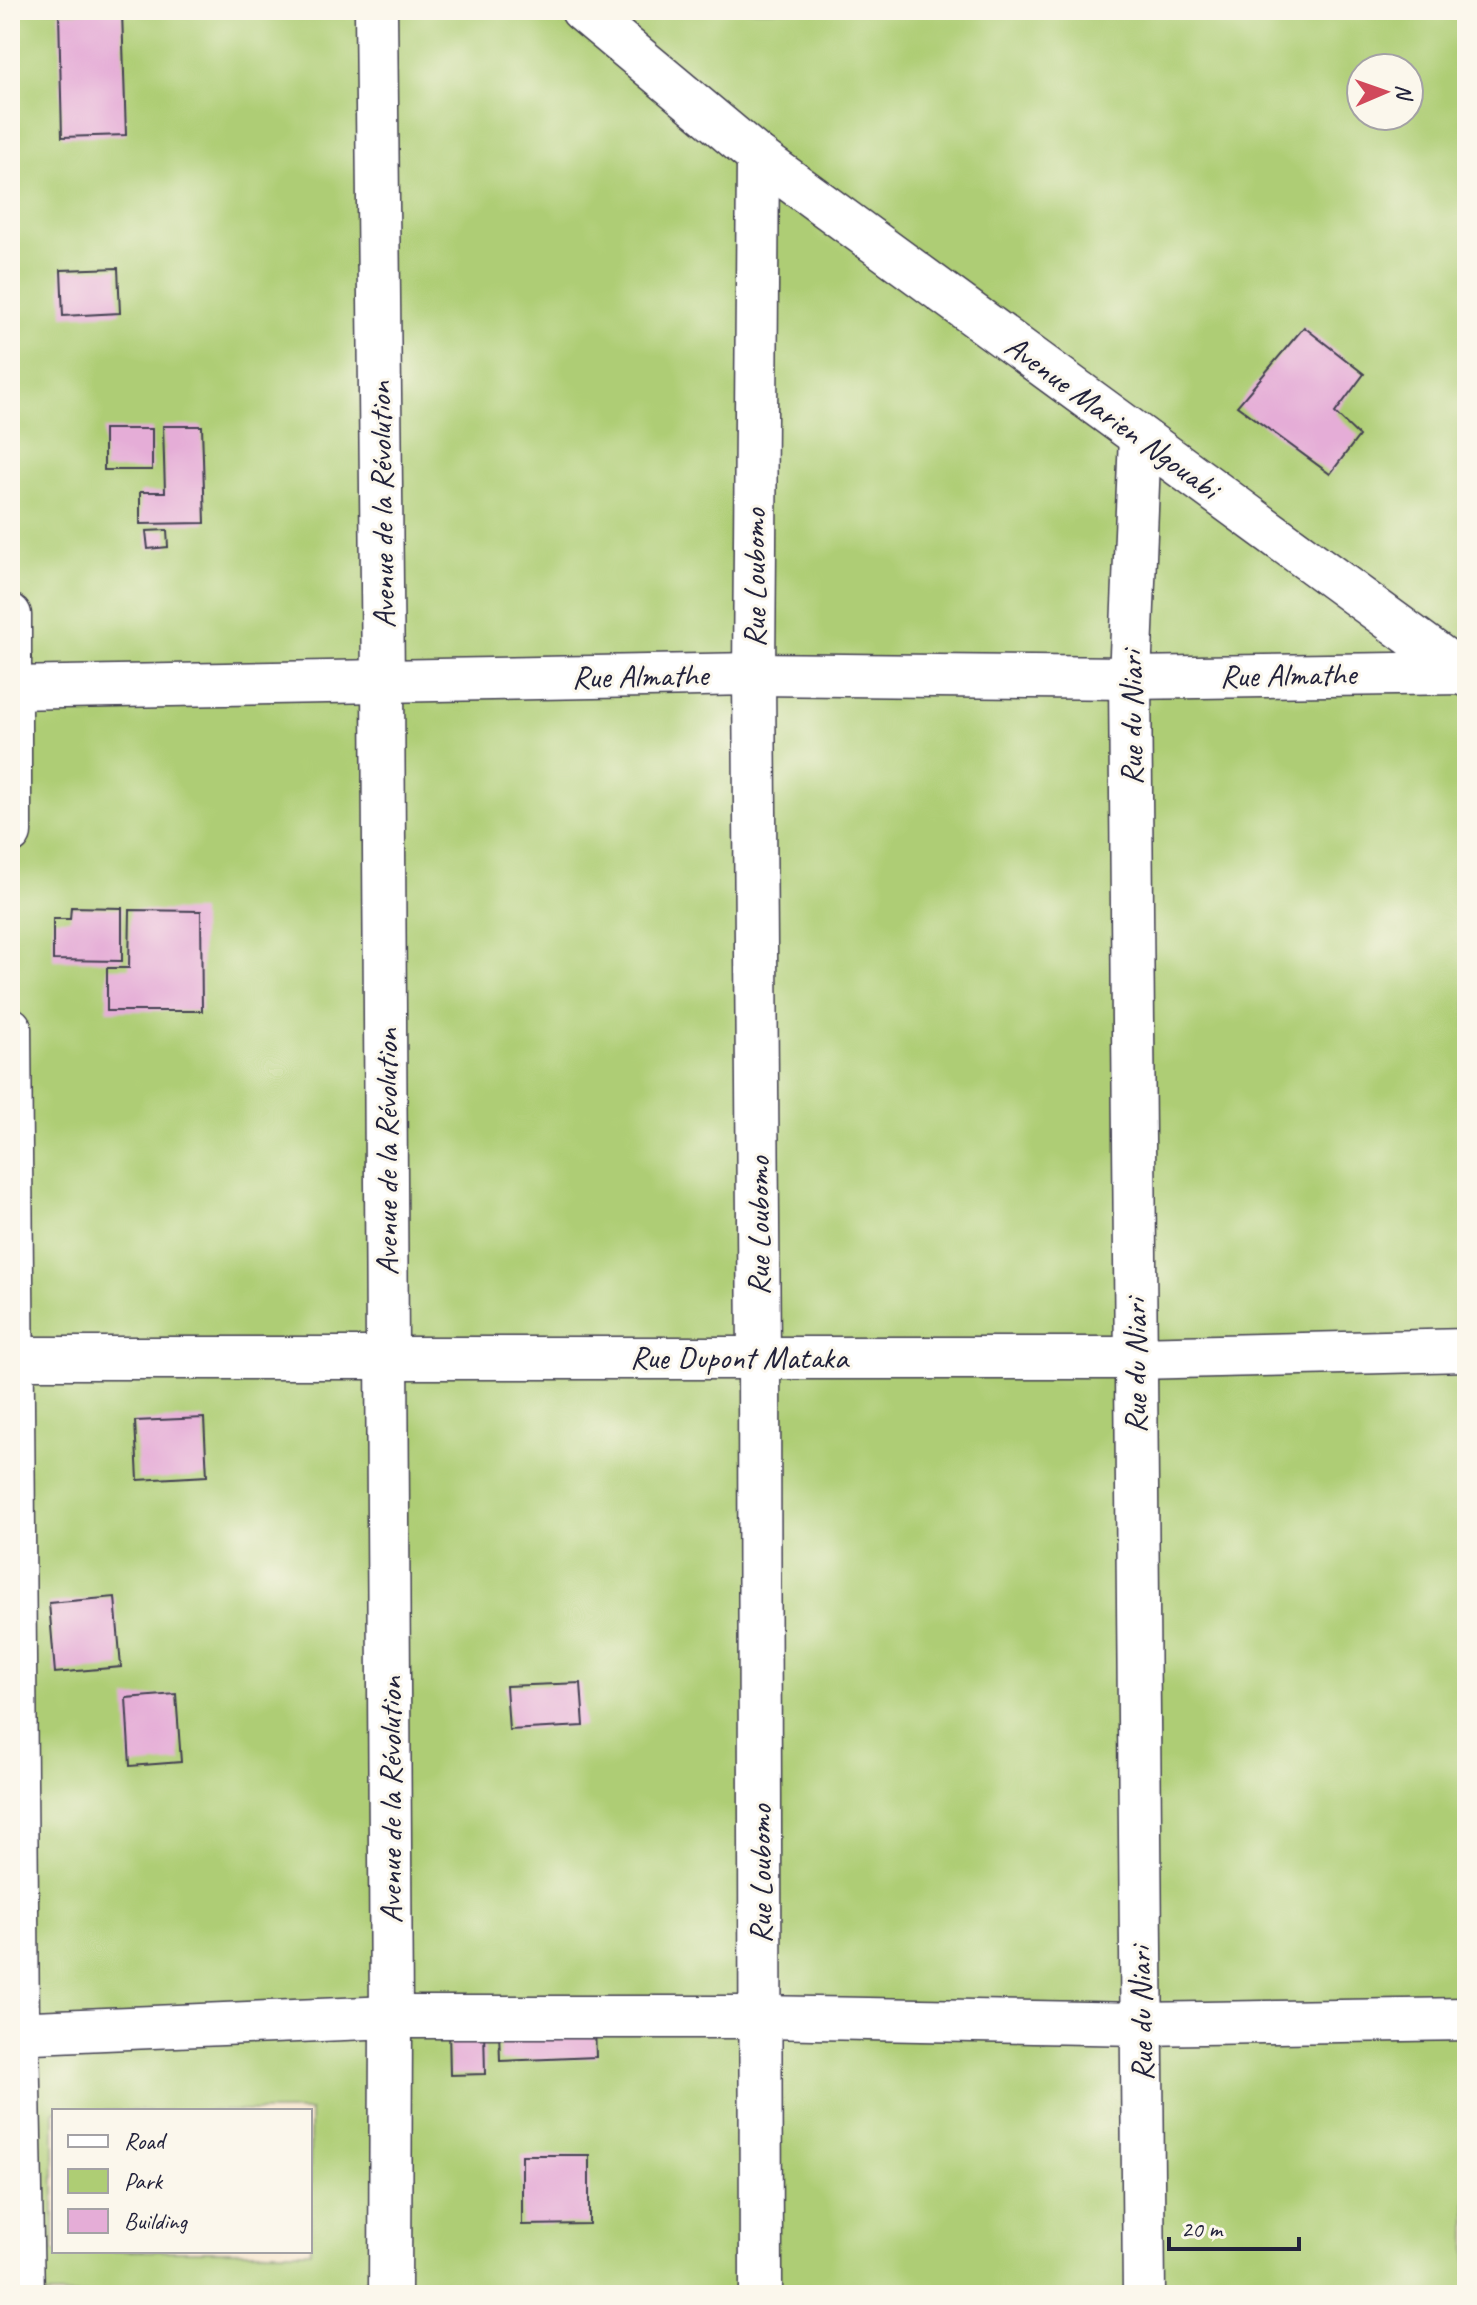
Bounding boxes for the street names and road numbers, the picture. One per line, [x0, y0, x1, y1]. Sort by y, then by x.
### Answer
street label: Avenue Marien Ngouabi [997, 325, 1230, 511]
street label: Avenue de la Révolution [359, 380, 405, 629]
street label: Rue Loubomo [734, 507, 775, 647]
street label: Rue du Niari [1111, 647, 1152, 785]
street label: Rue Almathe [1220, 653, 1359, 697]
street label: Rue Almathe [572, 654, 711, 698]
street label: Avenue de la Révolution [366, 1027, 407, 1275]
street label: Rue Loubomo [738, 1155, 779, 1295]
street label: Rue du Niari [1115, 1295, 1156, 1433]
street label: Rue Dupont Mataka [630, 1337, 850, 1378]
street label: Avenue de la Révolution [370, 1675, 411, 1923]
street label: Rue Loubomo [740, 1803, 781, 1943]
street label: Rue du Niari [1119, 1942, 1163, 2082]

